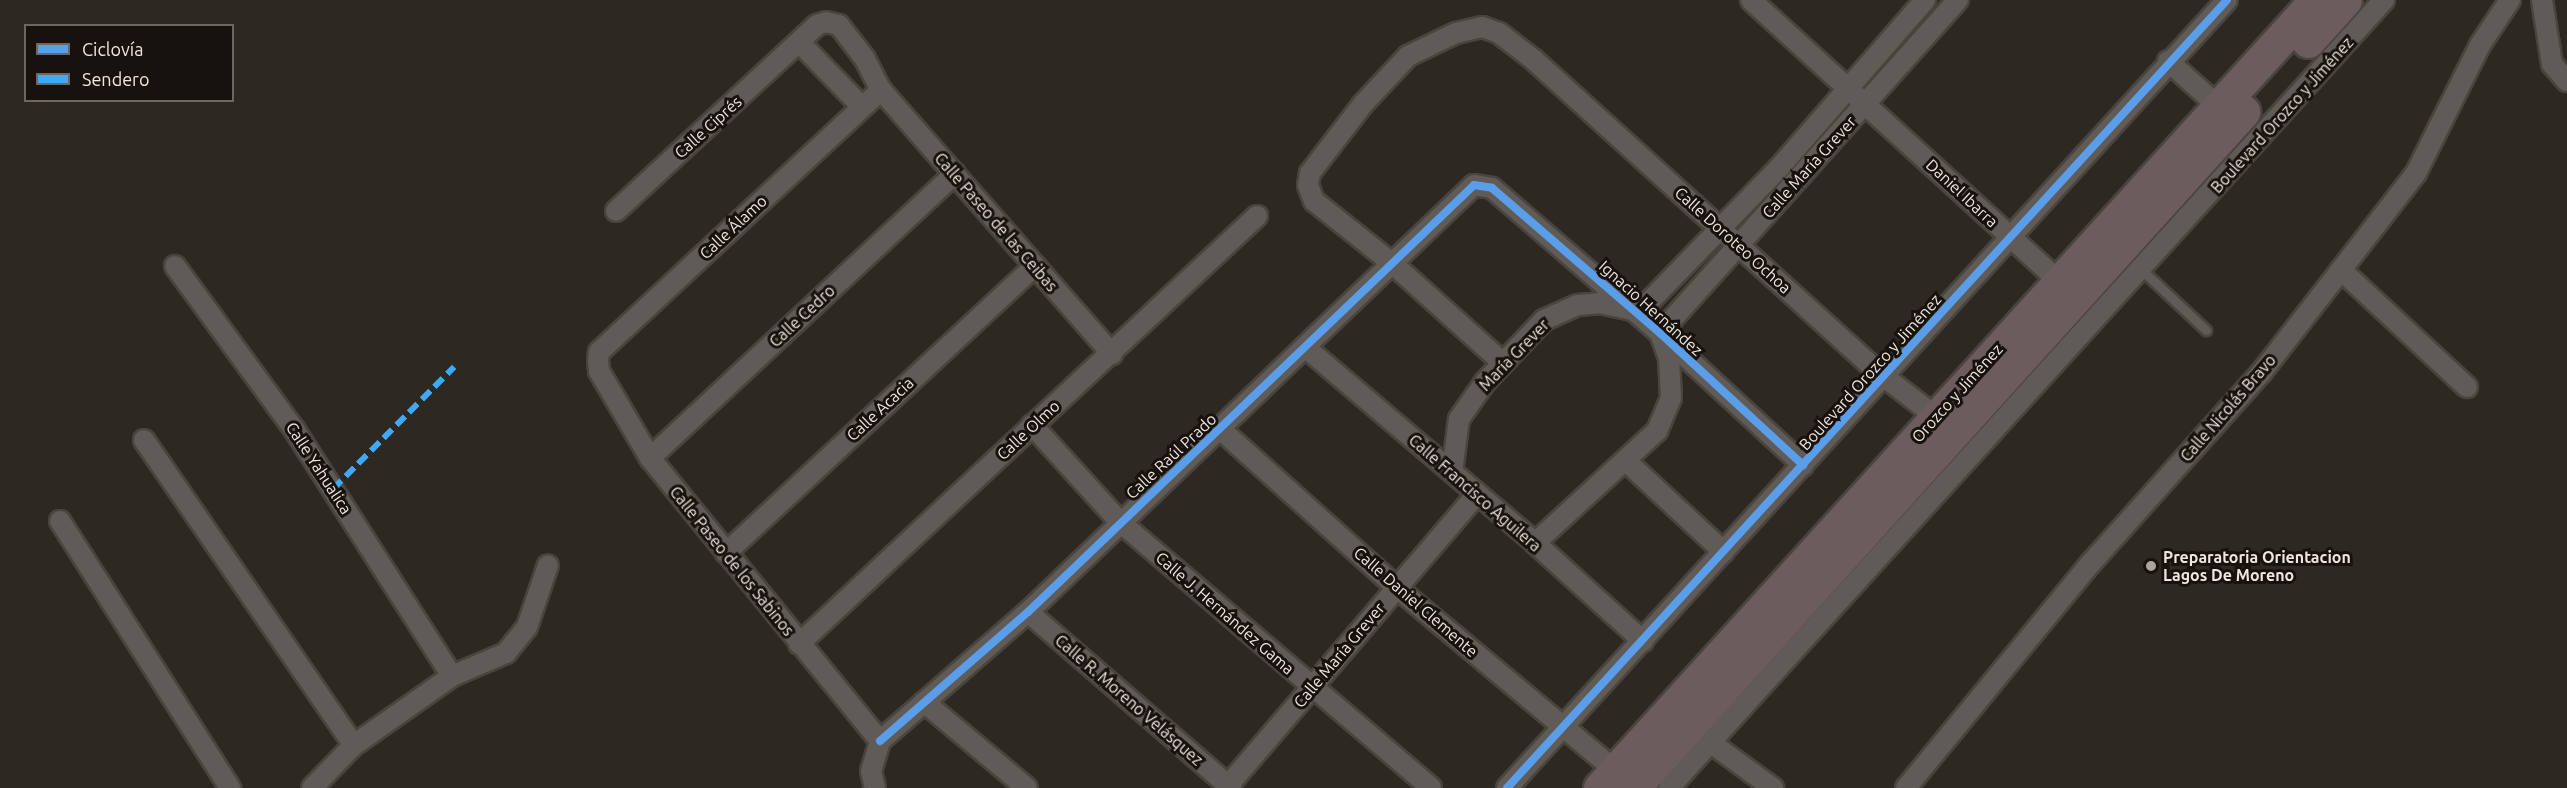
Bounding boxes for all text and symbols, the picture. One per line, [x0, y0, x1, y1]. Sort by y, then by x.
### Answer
legend [24, 24, 234, 102]
street label: Boulevard Orozco y Jiménez [2207, 33, 2357, 197]
text: Ciclovía [82, 39, 143, 59]
text: Sendero [82, 69, 149, 89]
street label: Calle Ciprés [670, 92, 746, 162]
street label: Calle María Grever [1758, 112, 1860, 222]
street label: Calle Paseo de las Ceibas [931, 149, 1061, 295]
street label: Daniel Ibarra [1922, 155, 2002, 231]
street label: Calle Doroteo Ochoa [1671, 183, 1795, 297]
street label: Calle Álamo [695, 191, 771, 263]
street label: Ignacio Hernández [1595, 256, 1707, 360]
street label: Calle Cedro [765, 281, 839, 351]
street label: Boulevard Orozco y Jiménez [1795, 290, 1945, 454]
street label: María Grever [1475, 315, 1553, 395]
street label: Orozco y Jiménez [1908, 340, 2006, 446]
street label: Calle Nicolás Bravo [2176, 351, 2280, 465]
street label: Calle Acacia [843, 373, 917, 445]
street label: Calle Olmo [993, 396, 1063, 464]
street label: Calle Raúl Prado [1122, 409, 1220, 503]
street label: Calle Yahualica [282, 418, 356, 518]
street label: Calle Francisco Aguilera [1405, 430, 1545, 556]
street label: Calle Paseo de los Sabinos [666, 482, 798, 640]
street label: Calle Daniel Clemente [1350, 543, 1482, 661]
place label: Preparatoria Orientacion Lagos De Moreno [2163, 547, 2351, 585]
street label: Calle J. Hernández Gama [1152, 548, 1298, 678]
marker: Preparatoria Orientacion Lagos De Moreno [2144, 559, 2158, 573]
street label: Calle María Grever [1290, 599, 1388, 711]
street label: Calle R. Moreno Velásquez [1051, 631, 1207, 769]

